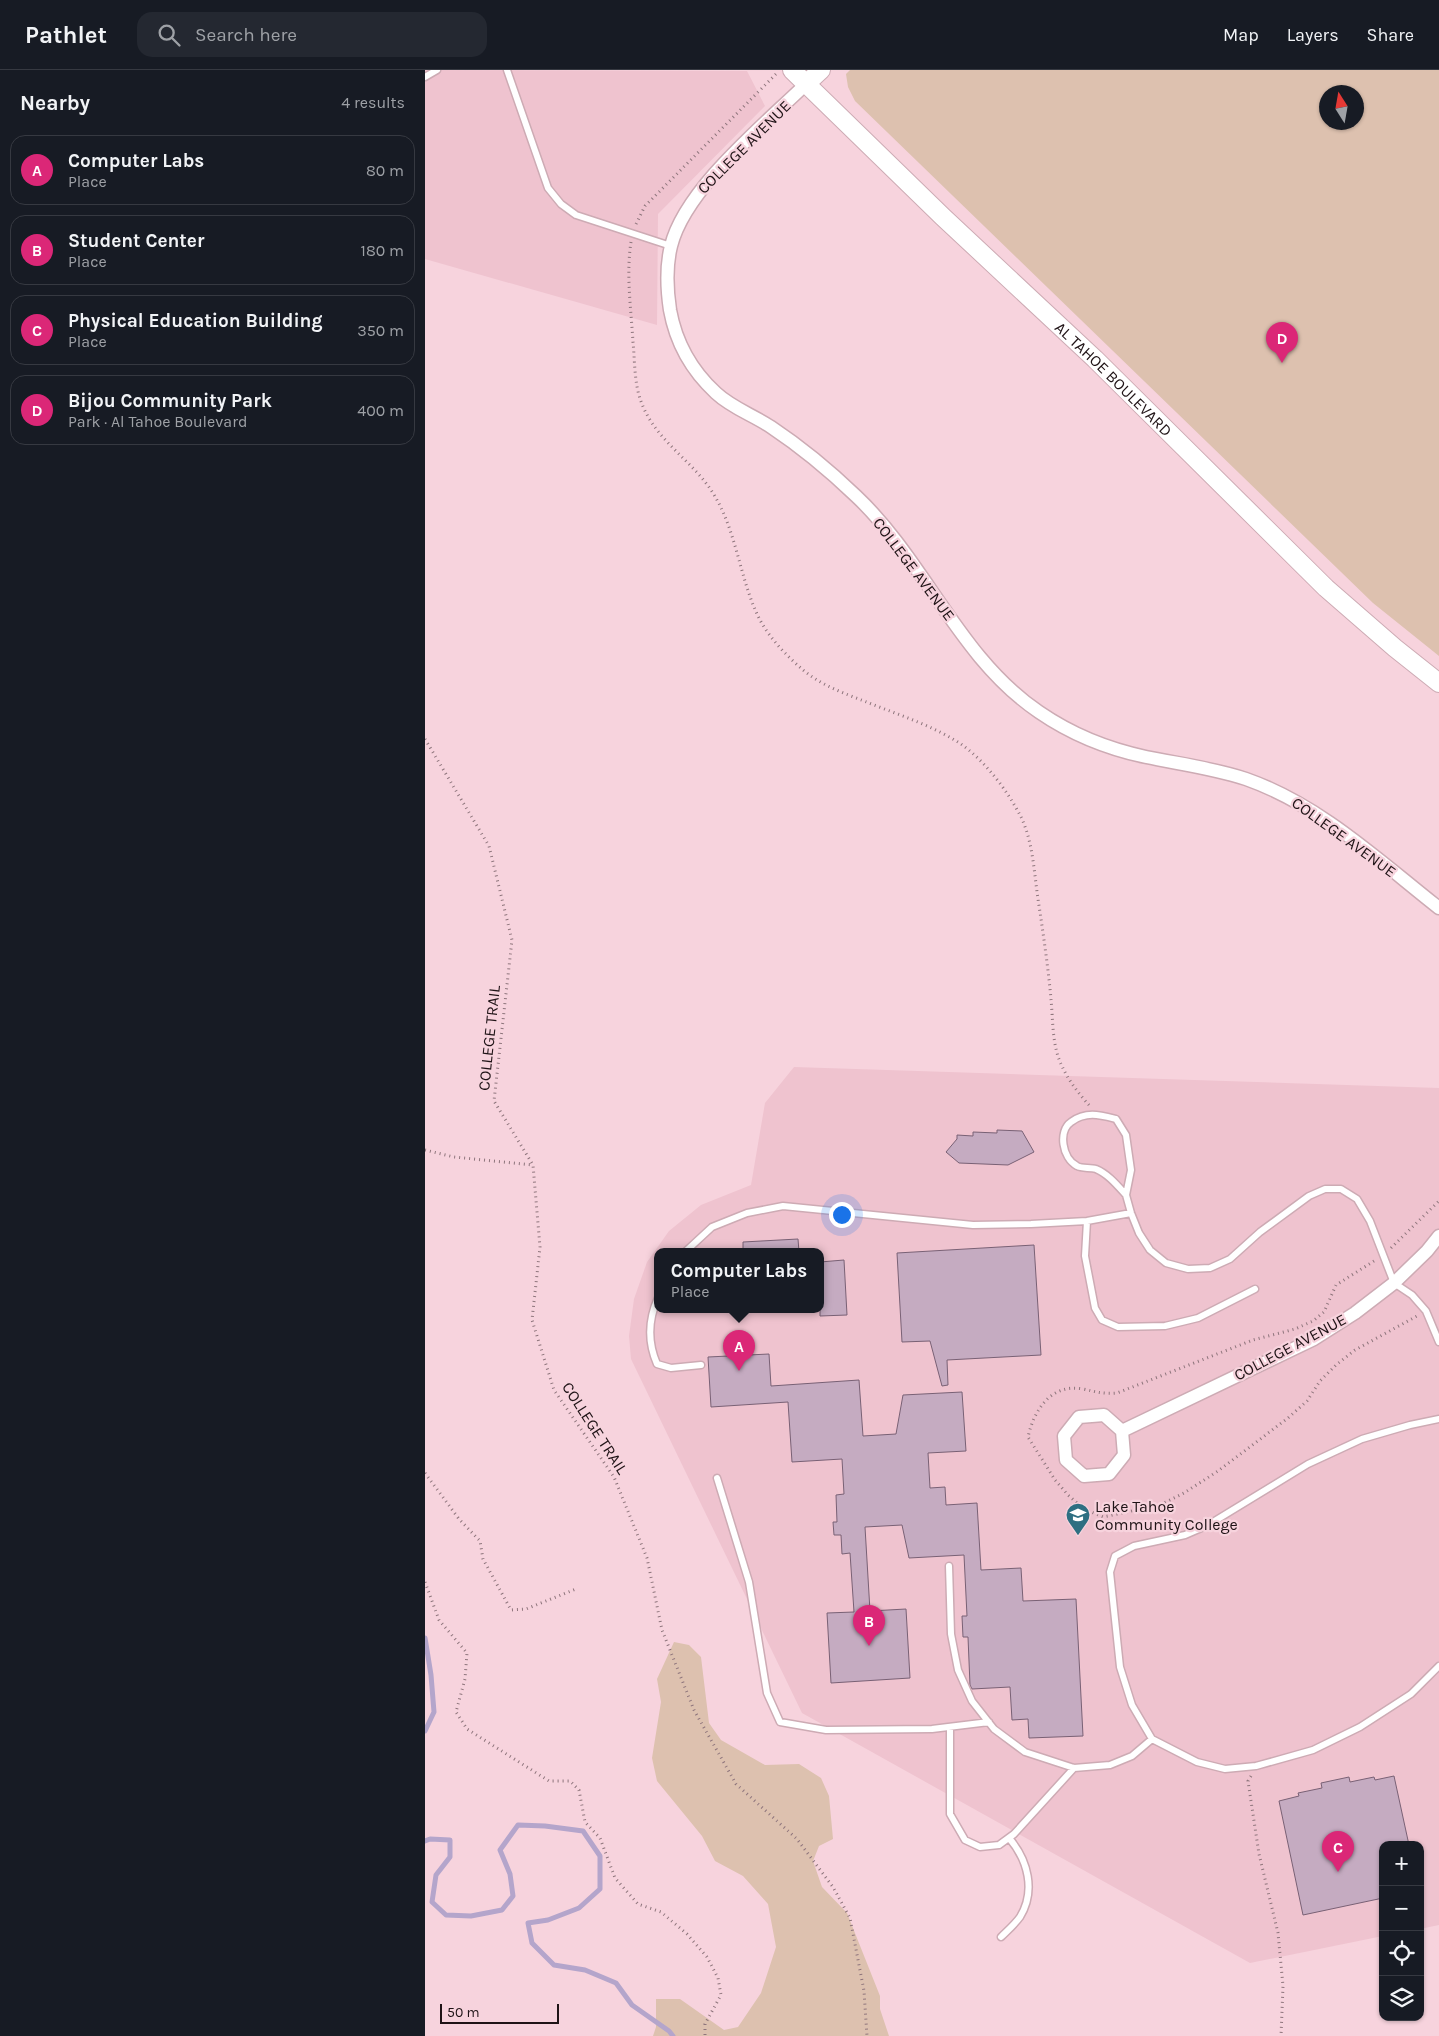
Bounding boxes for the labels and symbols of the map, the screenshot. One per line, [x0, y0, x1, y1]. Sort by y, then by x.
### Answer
north arrow [1319, 85, 1364, 130]
street label: COLLEGE AVENUE [693, 96, 795, 198]
street label: AL TAHOE BOULEVARD [1051, 317, 1177, 440]
pin: D [1266, 322, 1298, 363]
street label: COLLEGE AVENUE [869, 514, 959, 624]
street label: COLLEGE AVENUE [1288, 793, 1400, 881]
street label: COLLEGE TRAIL [474, 984, 504, 1092]
your location [829, 1202, 855, 1228]
street label: COLLEGE AVENUE [1231, 1309, 1349, 1385]
pin: A [723, 1330, 755, 1371]
street label: COLLEGE TRAIL [558, 1378, 632, 1478]
place label: Lake Tahoe Community College [1095, 1497, 1238, 1534]
school or university icon: Lake Tahoe Community College [1065, 1502, 1091, 1536]
pin: B [853, 1605, 885, 1646]
pin: C [1322, 1831, 1354, 1872]
scale bar [440, 2001, 559, 2024]

